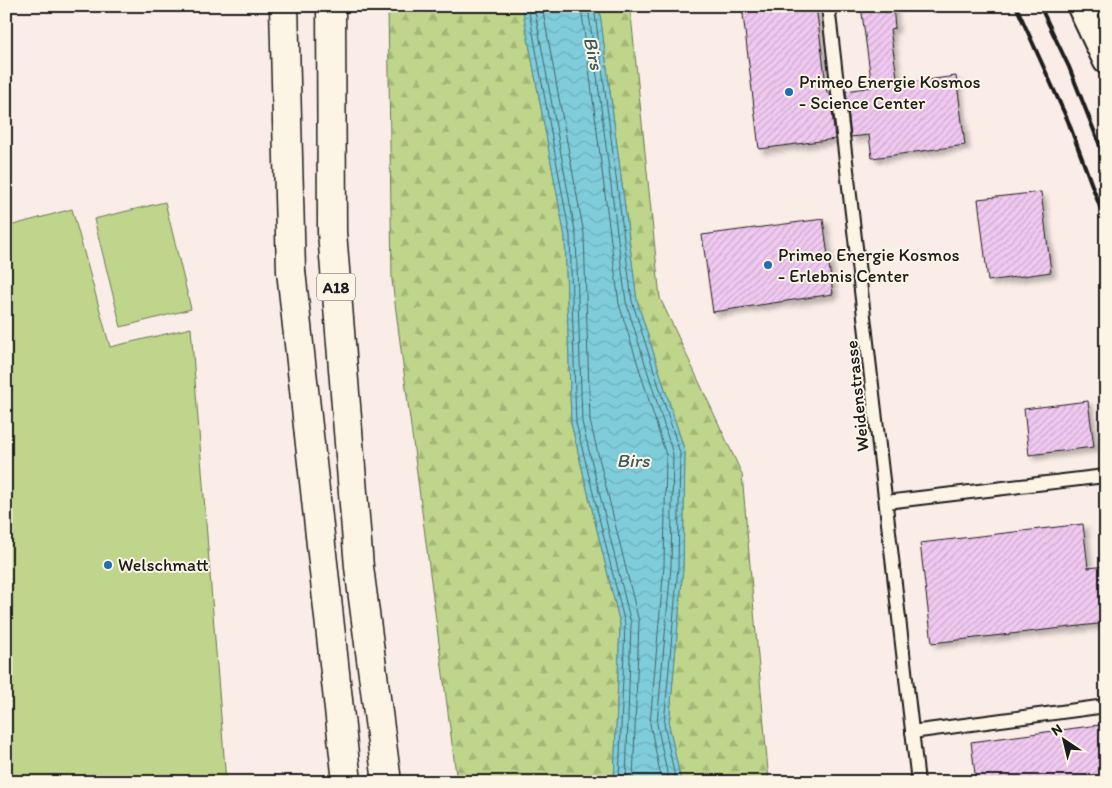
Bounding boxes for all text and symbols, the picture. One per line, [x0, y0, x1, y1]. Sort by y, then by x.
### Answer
water label: Birs [579, 34, 609, 73]
place label: Primeo Energie Kosmos - Science Center [799, 71, 981, 114]
marker: Primeo Energie Kosmos - Science Center [783, 86, 795, 98]
place label: Primeo Energie Kosmos - Erlebnis Center [778, 244, 960, 287]
marker: Primeo Energie Kosmos - Erlebnis Center [762, 259, 774, 271]
road number: A18 [317, 274, 355, 300]
street label: Weidenstrasse [840, 339, 874, 453]
water label: Birs [616, 449, 651, 472]
place label: Welschmatt [118, 554, 209, 576]
marker: Welschmatt [102, 559, 114, 571]
north arrow [1040, 716, 1090, 766]
text: N [1048, 720, 1066, 739]

